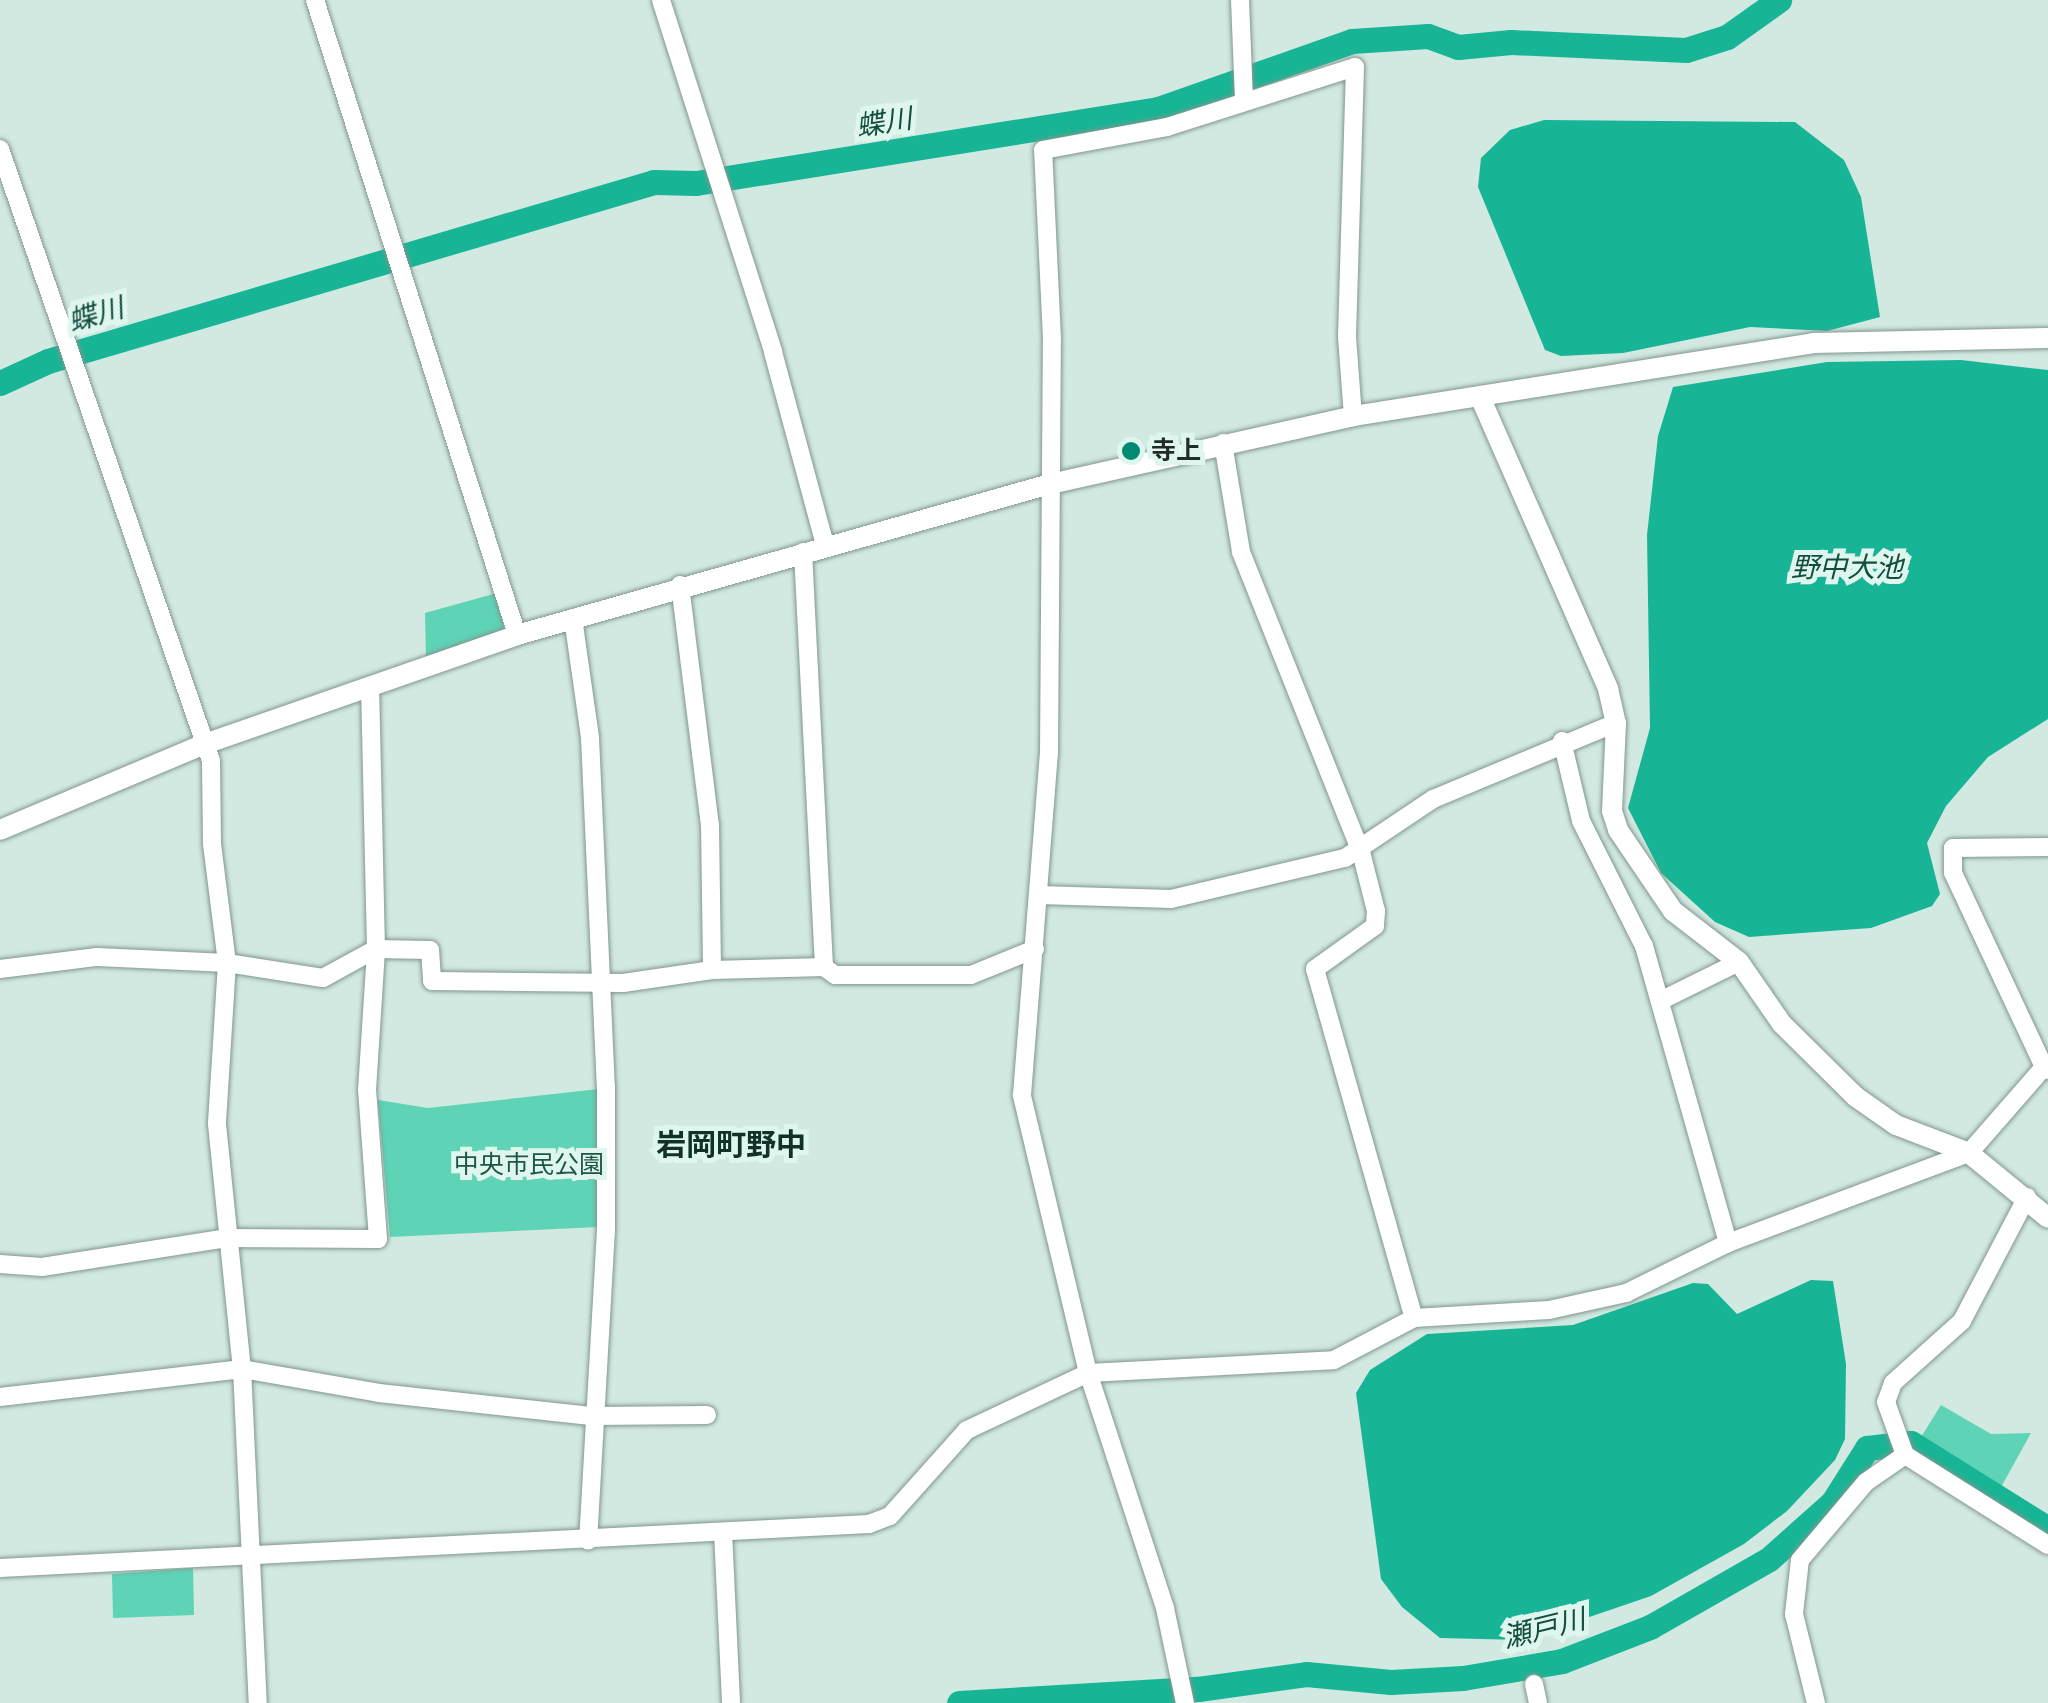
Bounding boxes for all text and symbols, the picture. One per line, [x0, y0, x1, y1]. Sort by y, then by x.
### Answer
water label: 蝶川 [854, 102, 914, 144]
water label: 蝶川 [64, 291, 128, 339]
place label: 寺上 [1151, 436, 1201, 466]
marker: 寺上 [1120, 440, 1142, 462]
water label: 野中大池 [1791, 551, 1903, 585]
district label: 岩岡町野中 [656, 1127, 806, 1163]
park label: 中央市民公園 [454, 1150, 604, 1180]
water label: 瀬戸川 [1499, 1603, 1589, 1655]

